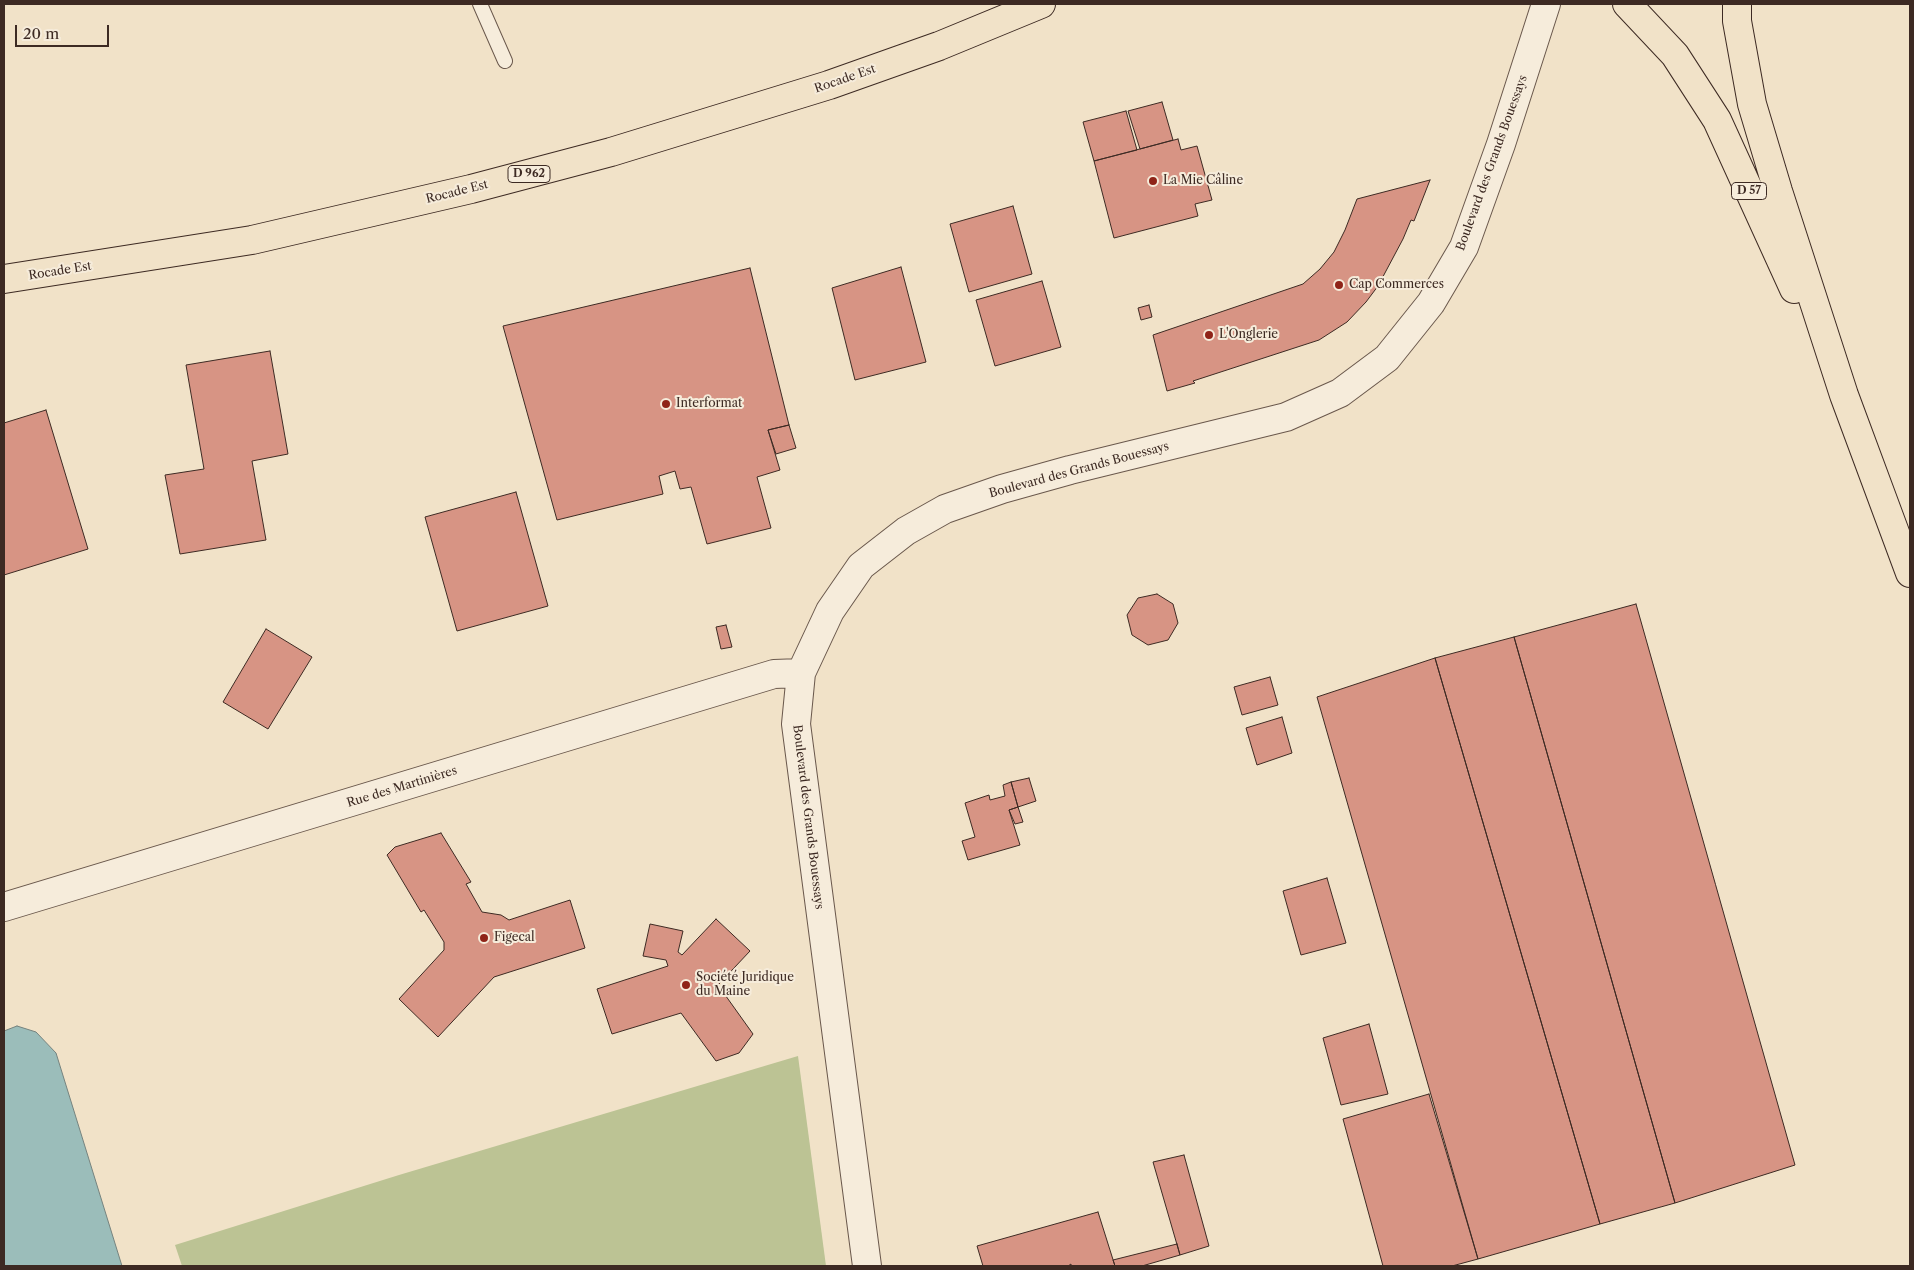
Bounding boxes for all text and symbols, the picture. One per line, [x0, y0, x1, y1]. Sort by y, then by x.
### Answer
scale bar [18, 15, 111, 47]
text: 20 m [23, 24, 59, 43]
street label: Rocade Est [813, 62, 877, 96]
street label: Boulevard des Grands Bouessays [1453, 73, 1531, 253]
road number: D 962 [508, 165, 550, 182]
place label: La Mie Câline [1163, 174, 1243, 188]
marker: La Mie Câline [1147, 175, 1159, 187]
street label: Rocade Est [424, 177, 490, 207]
road number: D 57 [1732, 182, 1766, 200]
street label: Rocade Est [27, 259, 93, 283]
place label: Cap Commerces [1349, 278, 1444, 292]
marker: Cap Commerces [1333, 279, 1345, 291]
place label: L'Onglerie [1219, 328, 1278, 342]
marker: L'Onglerie [1203, 329, 1215, 341]
place label: Interformat [676, 397, 742, 411]
marker: Interformat [660, 398, 672, 410]
street label: Boulevard des Grands Bouessays [987, 439, 1171, 501]
street label: Boulevard des Grands Bouessays [790, 724, 826, 910]
street label: Rue des Martinières [345, 763, 459, 811]
place label: Figecal [494, 931, 535, 945]
marker: Figecal [478, 932, 490, 944]
place label: Société Juridique du Maine [696, 971, 794, 999]
marker: Société Juridique du Maine [680, 979, 692, 991]

